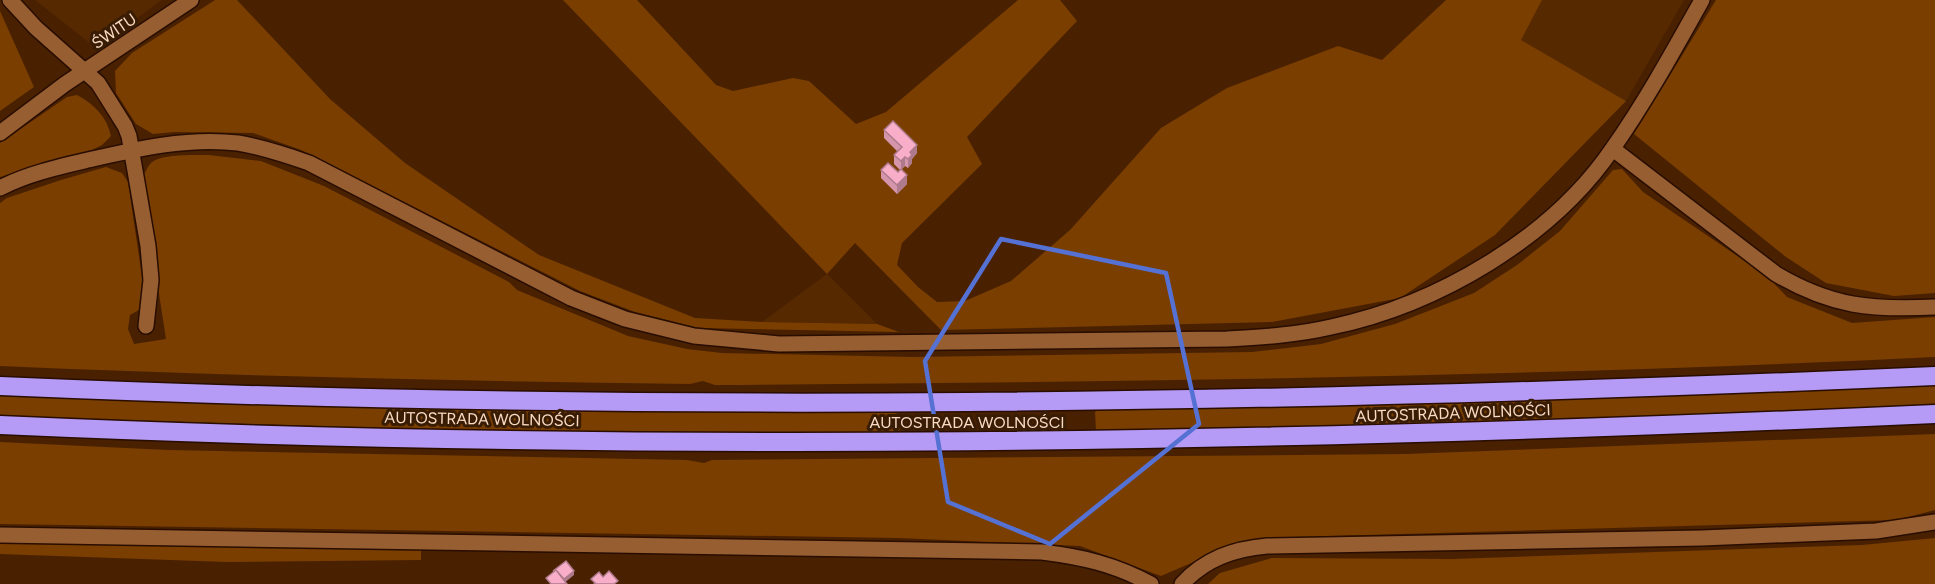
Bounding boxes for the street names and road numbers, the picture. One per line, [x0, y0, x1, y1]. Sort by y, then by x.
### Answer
street label: ŚWITU [88, 9, 140, 53]
street label: AUTOSTRADA WOLNOŚCI [1355, 400, 1551, 426]
street label: AUTOSTRADA WOLNOŚCI [384, 408, 580, 430]
street label: AUTOSTRADA WOLNOŚCI [869, 413, 1065, 432]

